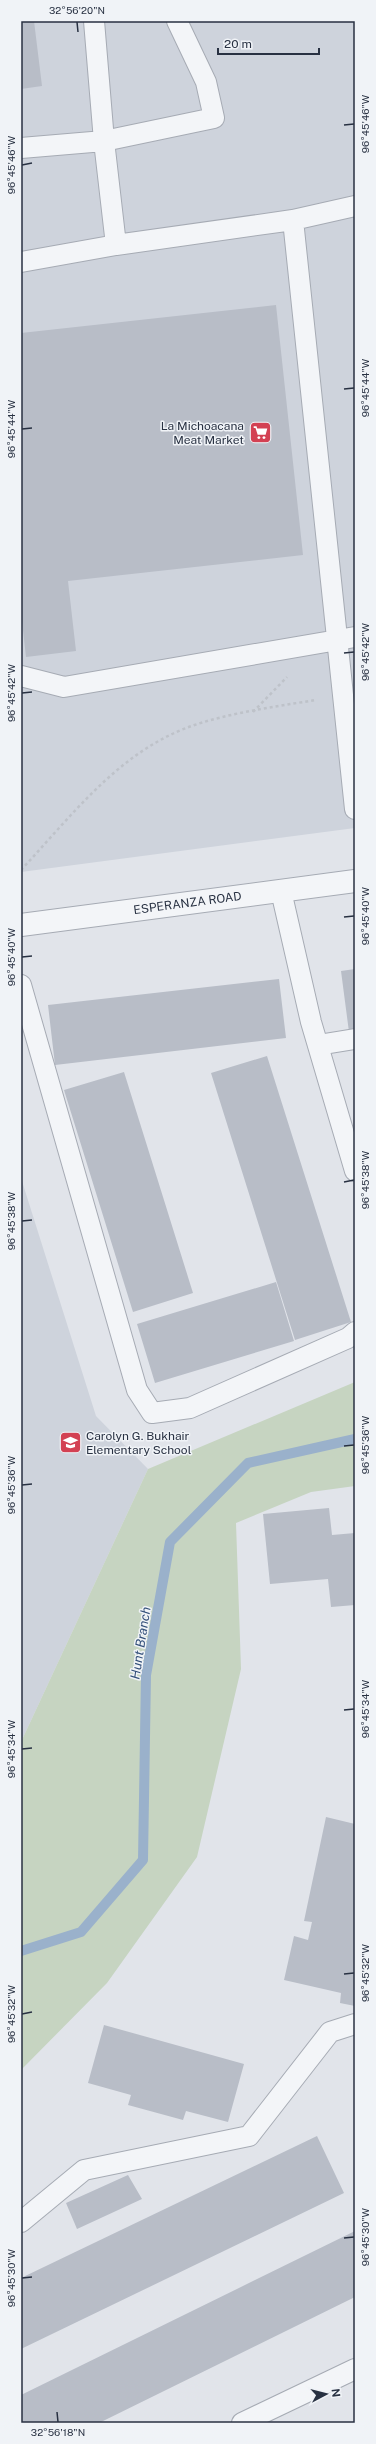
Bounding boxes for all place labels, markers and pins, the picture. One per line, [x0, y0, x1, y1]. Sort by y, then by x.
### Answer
place label: La Michoacana Meat Market [161, 419, 244, 447]
supermarket icon: La Michoacana Meat Market [247, 420, 273, 446]
place label: Carolyn G. Bukhair Elementary School [86, 1429, 192, 1457]
school or university icon: Carolyn G. Bukhair Elementary School [58, 1430, 84, 1456]

